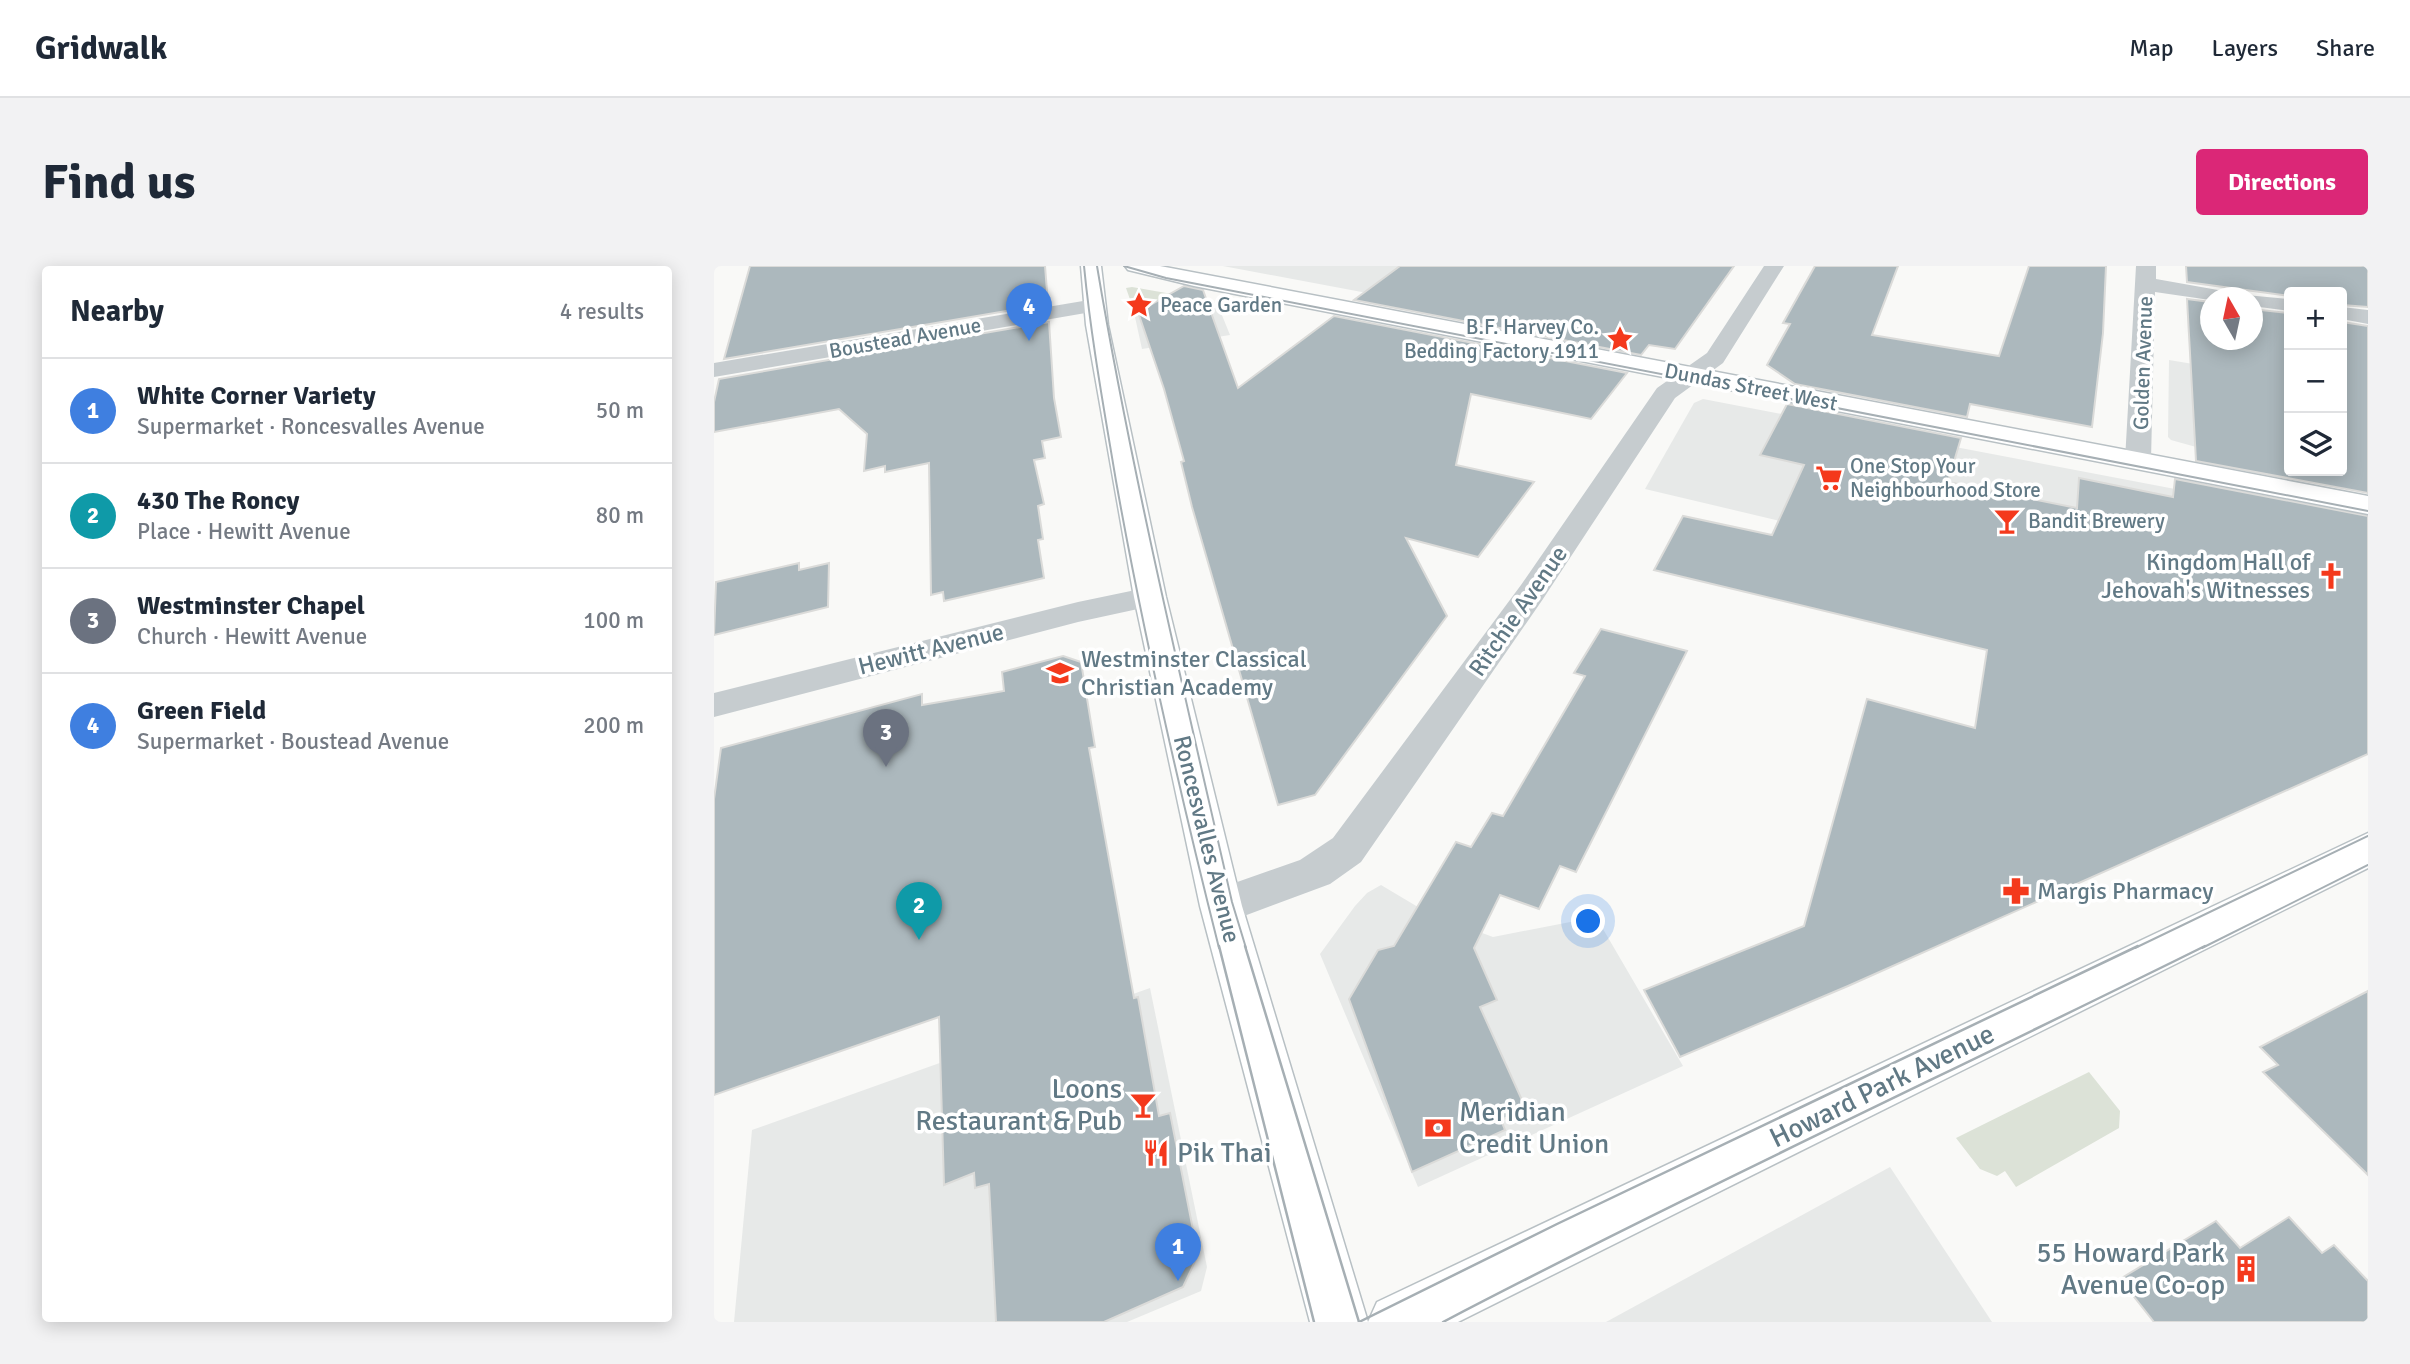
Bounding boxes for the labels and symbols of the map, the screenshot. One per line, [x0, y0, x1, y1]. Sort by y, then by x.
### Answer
pin: 4 [1006, 283, 1052, 341]
north arrow [2200, 287, 2263, 350]
place icon: Peace Garden [1124, 290, 1154, 320]
place label: Peace Garden [1160, 292, 1282, 318]
street label: Golden Avenue [2128, 296, 2158, 430]
street label: Boustead Avenue [827, 312, 983, 364]
place label: B.F. Harvey Co. Bedding Factory 1911 [1404, 314, 1599, 364]
place icon: B.F. Harvey Co. Bedding Factory 1911 [1605, 324, 1635, 354]
street label: Dundas Street West [1662, 357, 1840, 417]
place label: One Stop Your Neighbourhood Store [1850, 453, 2041, 503]
supermarket icon: One Stop Your Neighbourhood Store [1814, 463, 1844, 493]
bar icon: Bandit Brewery [1992, 506, 2022, 536]
place label: Bandit Brewery [2028, 508, 2165, 534]
street label: Ritchie Avenue [1462, 540, 1574, 682]
place label: Kingdom Hall of Jehovah's Witnesses [2101, 547, 2311, 605]
church icon: Kingdom Hall of Jehovah's Witnesses [2316, 561, 2346, 591]
street label: Hewitt Avenue [855, 616, 1007, 682]
place label: Westminster Classical Christian Academy [1081, 644, 1307, 702]
school or university icon: Westminster Classical Christian Academy [1045, 658, 1075, 688]
pin: 3 [863, 709, 909, 767]
street label: Roncesvalles Avenue [1167, 732, 1247, 946]
pharmacy icon: Margis Pharmacy [2001, 876, 2031, 906]
place label: Margis Pharmacy [2037, 876, 2213, 906]
pin: 2 [896, 882, 942, 940]
your location [1571, 904, 1605, 938]
street label: Howard Park Avenue [1764, 1017, 2000, 1155]
place label: Loons Restaurant & Pub [915, 1072, 1122, 1138]
bar icon: Loons Restaurant & Pub [1128, 1090, 1158, 1120]
place label: Meridian Credit Union [1459, 1095, 1609, 1161]
bank icon: Meridian Credit Union [1423, 1113, 1453, 1143]
place label: Pik Thai [1177, 1136, 1272, 1170]
restaurant icon: Pik Thai [1141, 1138, 1171, 1168]
pin: 1 [1155, 1223, 1201, 1281]
place label: 55 Howard Park Avenue Co-op [2036, 1236, 2225, 1302]
building icon: 55 Howard Park Avenue Co-op [2231, 1254, 2261, 1284]

